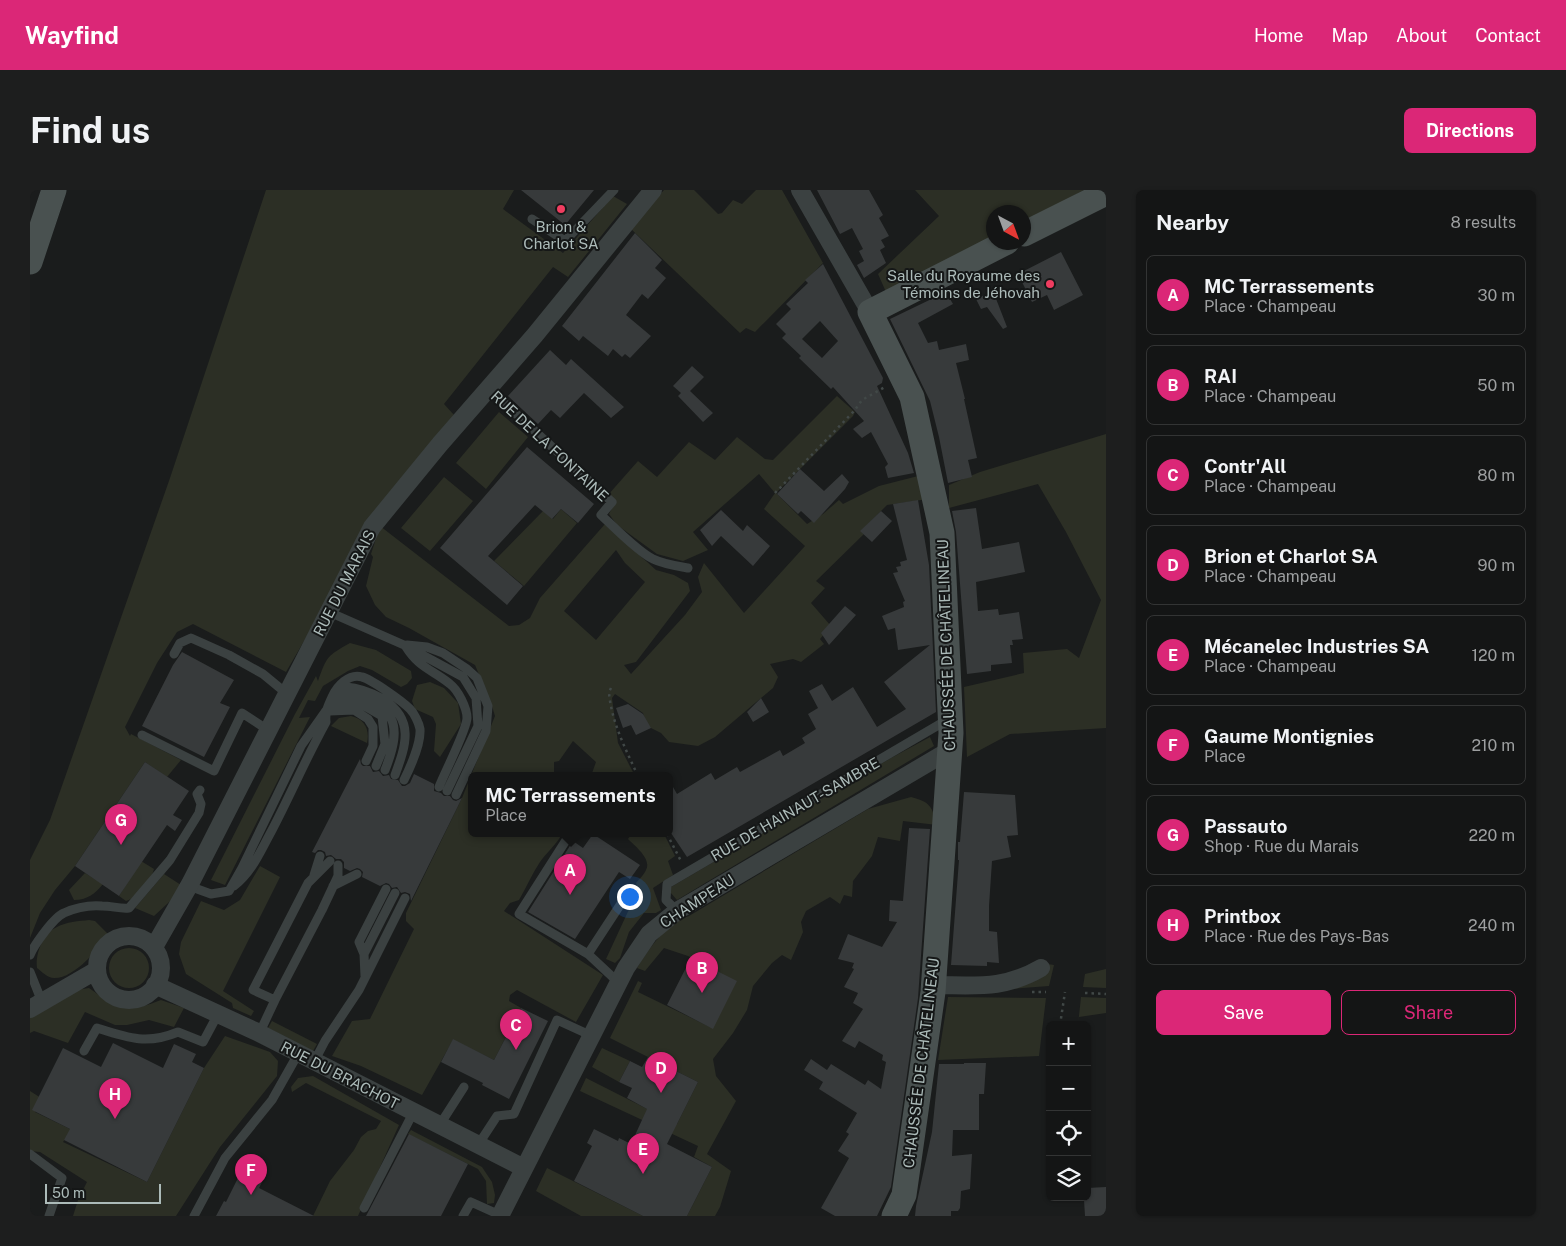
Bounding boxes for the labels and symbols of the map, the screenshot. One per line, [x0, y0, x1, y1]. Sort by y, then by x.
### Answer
marker: Brion & Charlot SA [555, 203, 567, 215]
north arrow [986, 205, 1031, 250]
place label: Brion & Charlot SA [523, 218, 599, 252]
place label: Salle du Royaume des Témoins de Jéhovah [887, 267, 1040, 301]
marker: Salle du Royaume des Témoins de Jéhovah [1044, 278, 1056, 290]
street label: RUE DE LA FONTAINE [488, 387, 612, 505]
street label: RUE DU MARAIS [310, 527, 378, 639]
street label: CHAUSSÉE DE CHÂTELINEAU [934, 539, 958, 751]
street label: RUE DE HAINAUT-SAMBRE [708, 754, 882, 864]
pin: G [105, 804, 137, 845]
pin: A [554, 854, 586, 895]
street label: CHAMPEAU [657, 871, 737, 931]
your location [617, 884, 643, 910]
pin: B [686, 952, 718, 993]
street label: CHAUSSÉE DE CHÂTELINEAU [900, 957, 942, 1169]
pin: C [500, 1009, 532, 1050]
street label: RUE DU BRACHOT [278, 1038, 402, 1112]
pin: D [645, 1052, 677, 1093]
pin: H [99, 1078, 131, 1119]
pin: E [627, 1133, 659, 1174]
pin: F [235, 1154, 267, 1195]
scale bar [45, 1181, 161, 1204]

